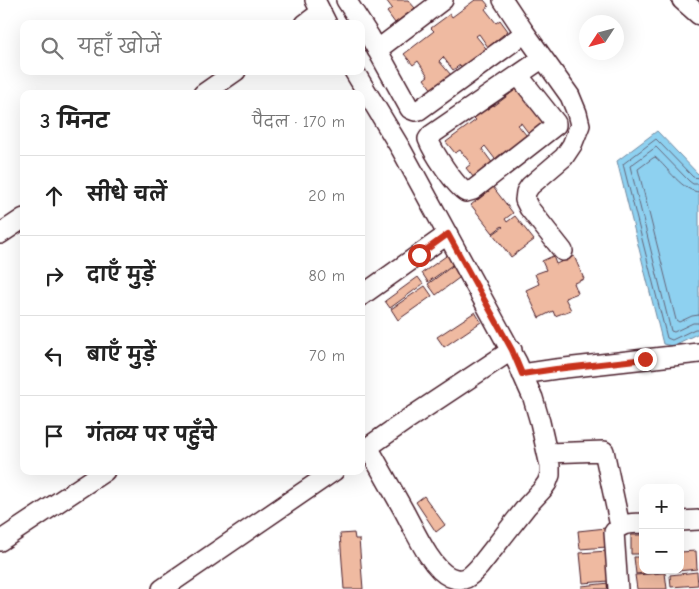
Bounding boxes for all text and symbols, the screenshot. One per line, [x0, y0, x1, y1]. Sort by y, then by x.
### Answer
north arrow [579, 15, 624, 60]
search box [20, 20, 365, 75]
icon: search [38, 34, 66, 62]
text: यहाँ खोजें [78, 36, 161, 58]
text: 3 मिनट [40, 109, 109, 133]
text: पैदल · 170 m [252, 113, 345, 131]
icon: ahead [40, 182, 68, 210]
text: सीधे चलें [87, 184, 167, 206]
text: 20 m [308, 187, 345, 205]
route start [408, 244, 431, 267]
icon: right [40, 262, 68, 290]
text: दाएँ मुड़ें [87, 264, 155, 286]
text: 80 m [308, 267, 345, 285]
icon: left [40, 342, 68, 370]
text: बाएँ मुड़ें [87, 344, 156, 366]
text: 70 m [309, 347, 345, 365]
route end [634, 348, 657, 371]
icon: arrive [40, 422, 68, 450]
text: गंतव्य पर पहुँचे [87, 424, 216, 446]
map controls [639, 484, 684, 574]
button: + [639, 484, 684, 529]
button: − [639, 529, 684, 574]

